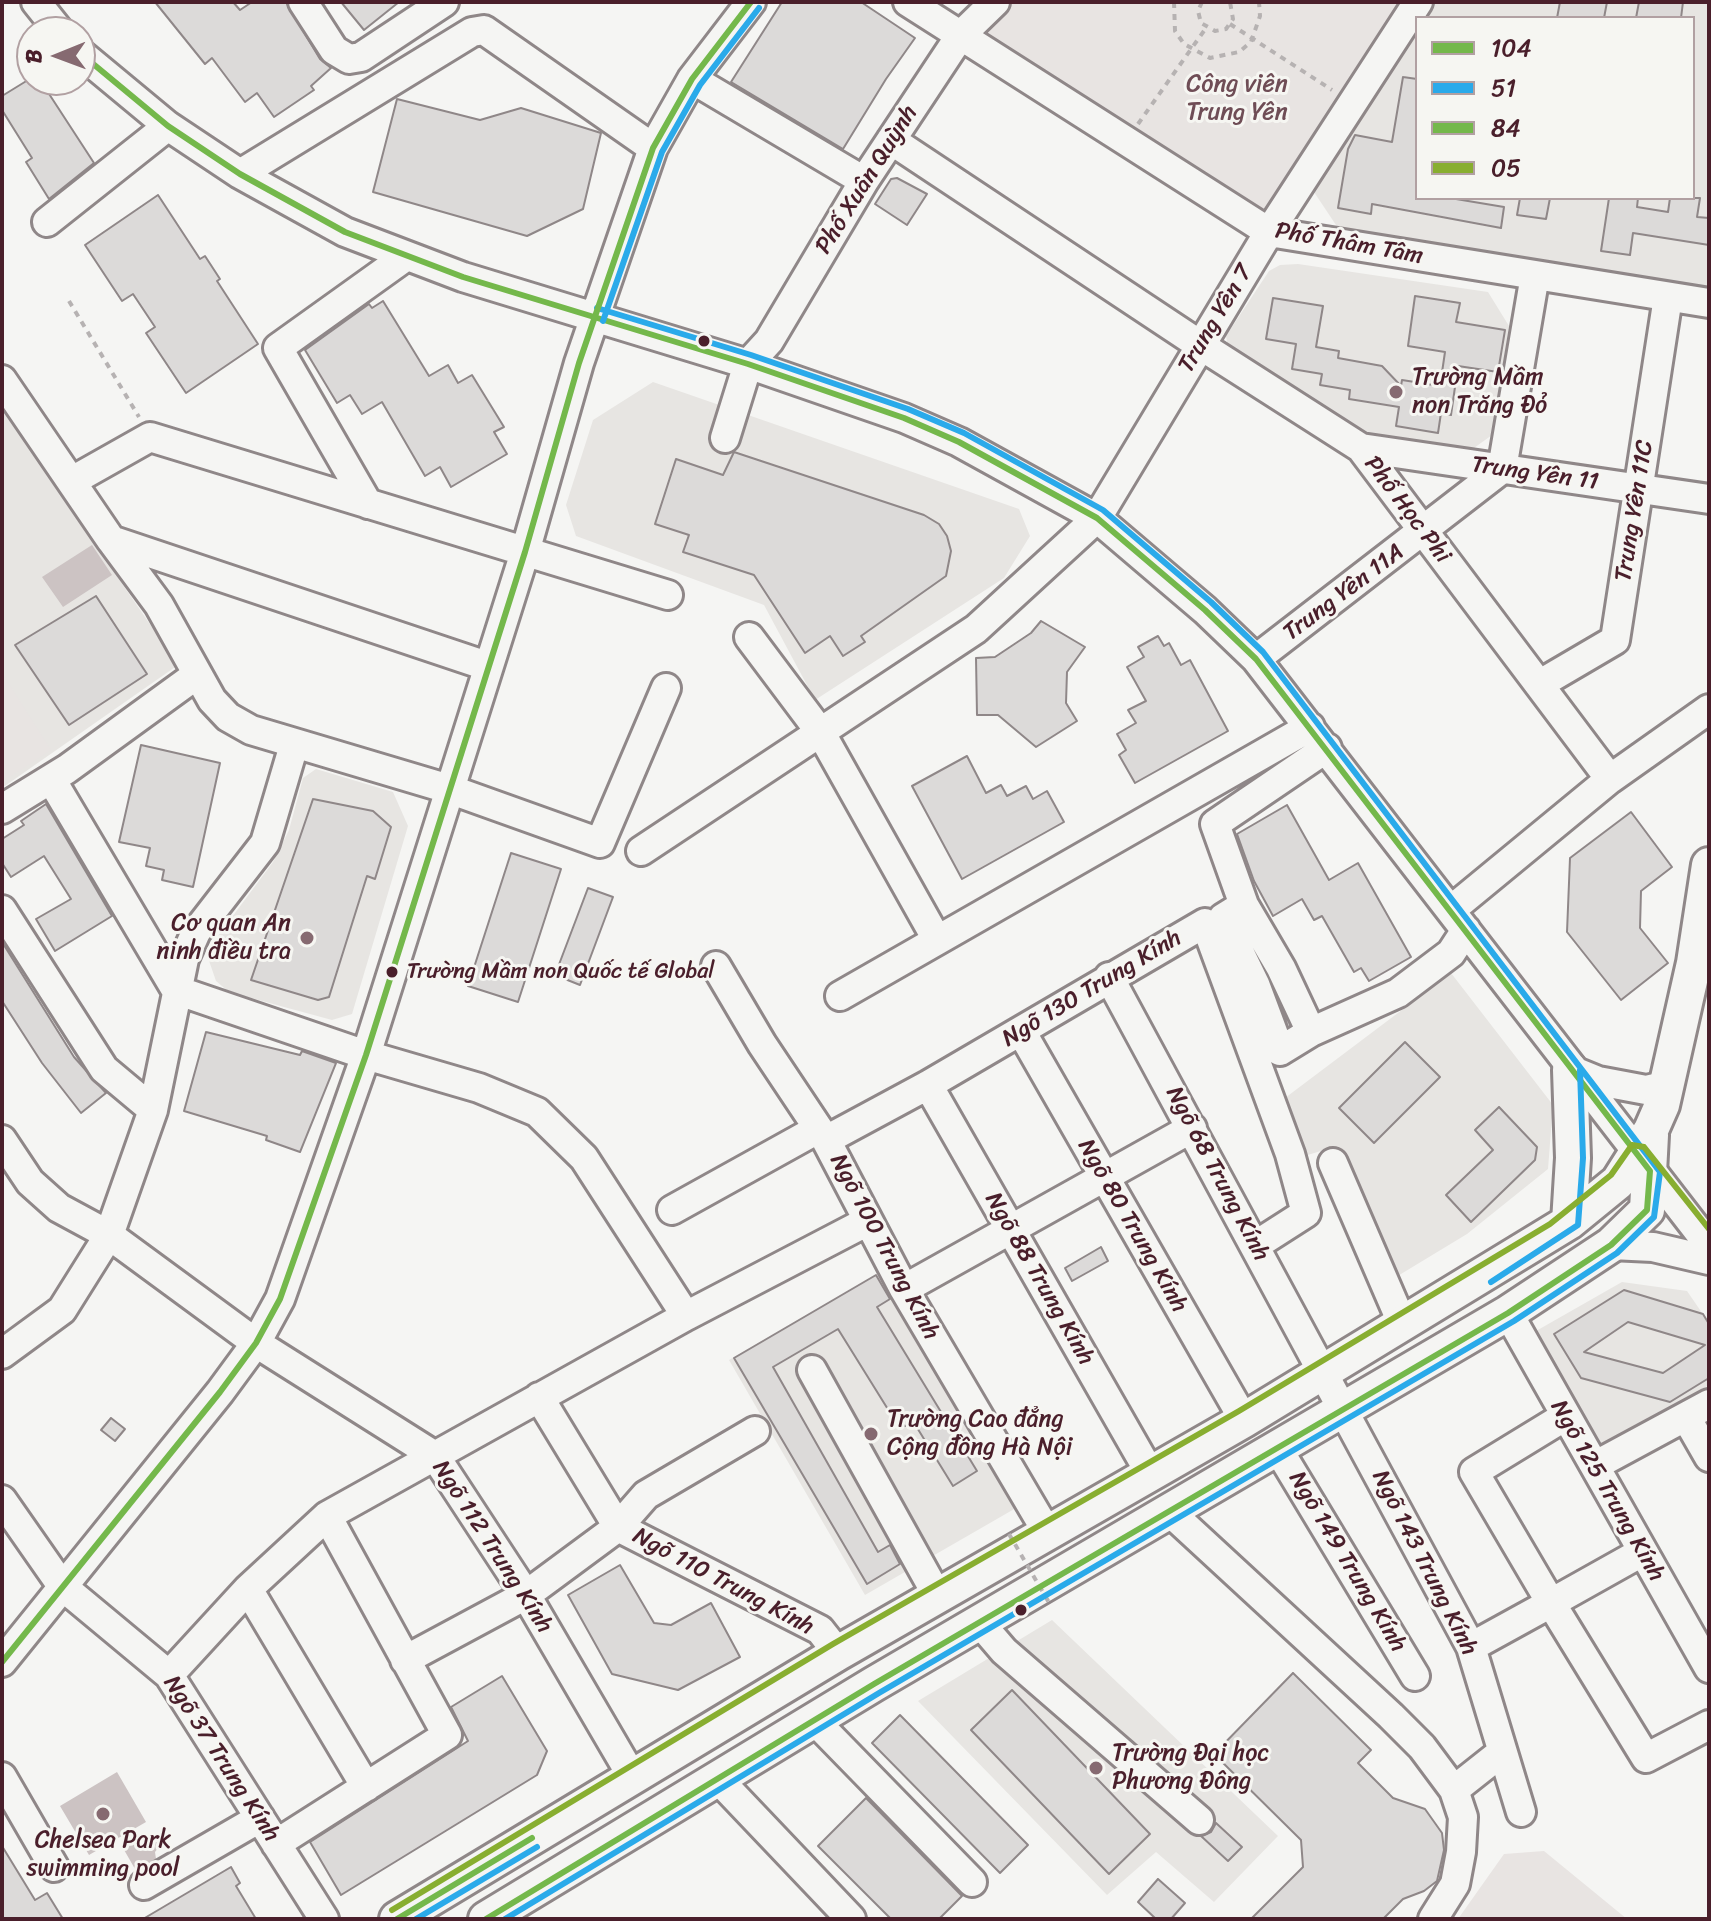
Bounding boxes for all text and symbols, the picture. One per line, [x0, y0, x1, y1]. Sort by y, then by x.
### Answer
north arrow [16, 16, 96, 96]
legend [1415, 16, 1695, 200]
text: 104 [1491, 27, 1531, 69]
text: B [14, 49, 53, 64]
text: 51 [1491, 67, 1516, 109]
park label: Công viên Trung Yên [1186, 71, 1288, 127]
street label: Phố Xuân Quỳnh [810, 100, 924, 260]
text: 84 [1491, 107, 1520, 149]
text: 05 [1491, 147, 1521, 189]
street label: Phố Thâm Tâm [1273, 217, 1425, 271]
street label: Trung Yên 7 [1172, 260, 1260, 378]
unlabelled marker [696, 333, 712, 349]
place label: Trường Mầm non Trăng Đỏ [1412, 364, 1547, 420]
marker: Trường Mầm non Trăng Đỏ [1387, 383, 1405, 401]
street label: Trung Yên 11C [1610, 438, 1660, 584]
street label: Phố Học Phi [1357, 451, 1457, 569]
street label: Trung Yên 11 [1470, 451, 1600, 497]
street label: Trung Yên 11A [1278, 538, 1410, 648]
place label: Cơ quan An ninh điều tra [157, 910, 291, 966]
street label: Ngõ 130 Trung Kính [997, 924, 1187, 1054]
marker: Cơ quan An ninh điều tra [298, 929, 316, 947]
place label: Trường Mầm non Quốc tế Global [407, 959, 715, 985]
marker: Trường Mầm non Quốc tế Global [384, 964, 400, 980]
street label: Ngõ 68 Trung Kính [1159, 1082, 1275, 1266]
street label: Ngõ 80 Trung Kính [1071, 1134, 1193, 1318]
street label: Ngõ 100 Trung Kính [823, 1149, 945, 1345]
street label: Ngõ 88 Trung Kính [978, 1188, 1100, 1370]
street label: Ngõ 125 Trung Kính [1543, 1395, 1671, 1587]
place label: Trường Cao đẳng Cộng đồng Hà Nội [887, 1406, 1072, 1462]
marker: Trường Cao đẳng Cộng đồng Hà Nội [862, 1425, 880, 1443]
street label: Ngõ 112 Trung Kính [426, 1455, 558, 1639]
street label: Ngõ 143 Trung Kính [1365, 1466, 1483, 1660]
street label: Ngõ 149 Trung Kính [1282, 1467, 1412, 1657]
street label: Ngõ 110 Trung Kính [627, 1522, 819, 1642]
unlabelled marker [1013, 1602, 1029, 1618]
street label: Ngõ 37 Trung Kính [157, 1671, 285, 1847]
place label: Trường Đại học Phương Đông [1112, 1740, 1269, 1796]
marker: Trường Đại học Phương Đông [1087, 1759, 1105, 1777]
marker: Chelsea Park swimming pool [94, 1805, 112, 1823]
place label: Chelsea Park swimming pool [27, 1827, 179, 1883]

